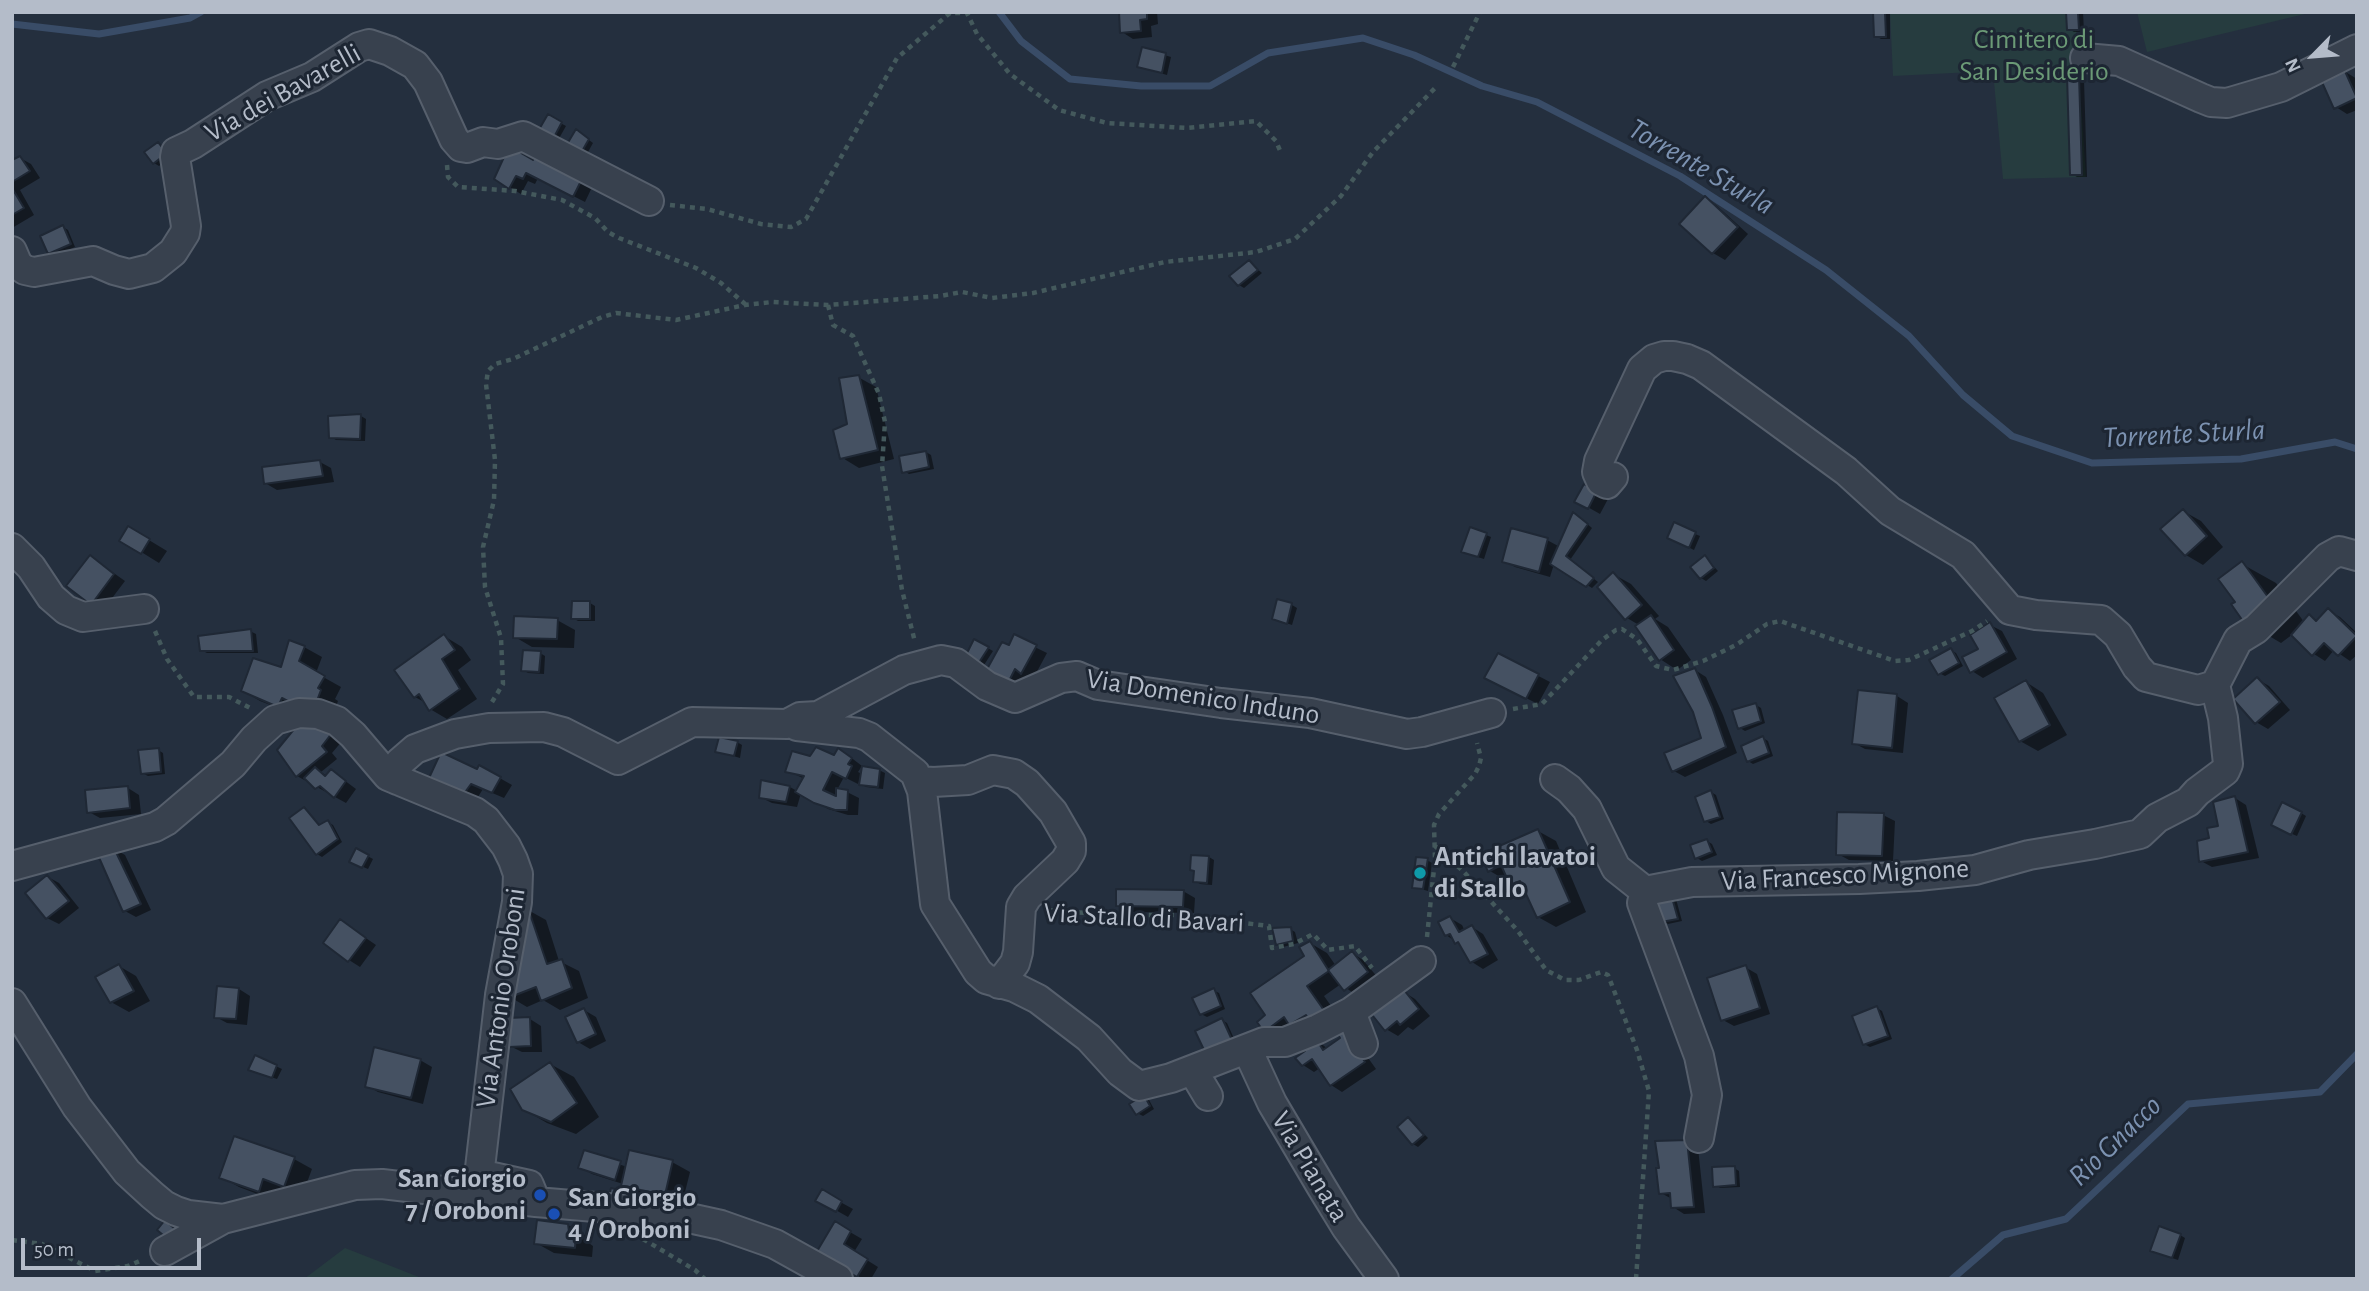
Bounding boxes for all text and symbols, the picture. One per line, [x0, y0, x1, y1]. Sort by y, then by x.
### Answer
north arrow [2278, 21, 2348, 91]
park label: Cimitero di San Desiderio [1959, 23, 2109, 89]
street label: Via dei Bavarelli [199, 36, 367, 150]
text: N [2282, 55, 2305, 75]
water label: Torrente Sturla [1622, 111, 1780, 223]
water label: Torrente Sturla [2102, 412, 2266, 456]
street label: Via Domenico Induno [1084, 662, 1322, 732]
place label: Antichi lavatoi di Stallo [1434, 840, 1596, 906]
street label: Via Francesco Mignone [1720, 852, 1970, 898]
marker: Antichi lavatoi di Stallo [1412, 865, 1428, 881]
street label: Via Antonio Oroboni [469, 886, 533, 1110]
street label: Via Stallo di Bavari [1043, 896, 1245, 940]
water label: Rio Gnacco [2061, 1088, 2169, 1194]
street label: Via Pianata [1264, 1105, 1356, 1229]
place label: San Giorgio 7 / Oroboni [398, 1162, 526, 1228]
place label: San Giorgio 4 / Oroboni [568, 1181, 696, 1247]
marker: San Giorgio 7 / Oroboni [532, 1187, 548, 1203]
marker: San Giorgio 4 / Oroboni [546, 1206, 562, 1222]
scale bar [24, 1224, 205, 1268]
text: 50 m [34, 1239, 74, 1260]

